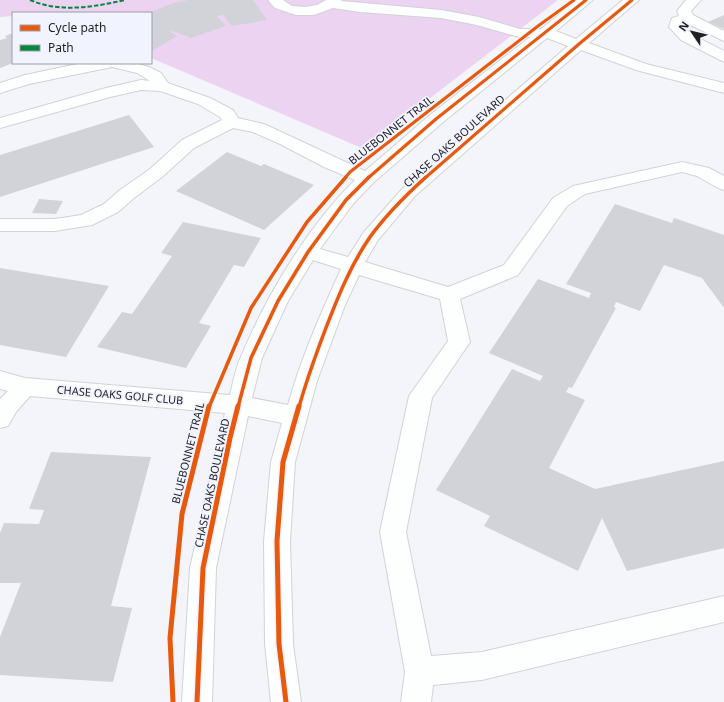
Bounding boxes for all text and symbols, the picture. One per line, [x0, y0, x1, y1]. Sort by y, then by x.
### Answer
legend [12, 12, 152, 64]
north arrow [672, 12, 712, 52]
text: N [675, 18, 692, 34]
text: Cycle path [48, 19, 106, 36]
text: Path [48, 39, 74, 56]
street label: CHASE OAKS BOULEVARD [400, 91, 508, 190]
street label: BLUEBONNET TRAIL [345, 92, 436, 168]
street label: CHASE OAKS GOLF CLUB [56, 381, 184, 408]
street label: BLUEBONNET TRAIL [168, 400, 207, 505]
street label: CHASE OAKS BOULEVARD [190, 417, 233, 549]

